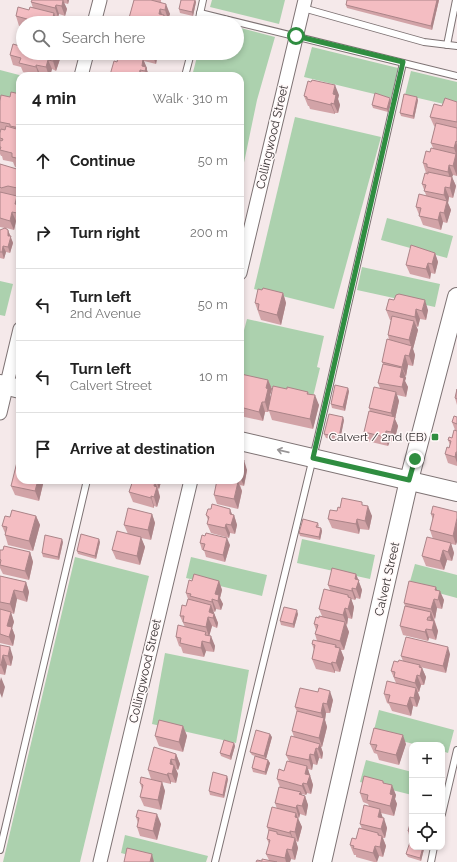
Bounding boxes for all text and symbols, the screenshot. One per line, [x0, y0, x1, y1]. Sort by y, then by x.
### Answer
search box [16, 16, 244, 60]
icon: search [30, 27, 52, 49]
route start [287, 27, 305, 45]
text: Search here [62, 29, 145, 47]
street label: Collingwood Street [253, 84, 291, 190]
text: 4 min [32, 88, 76, 108]
text: Walk · 310 m [153, 91, 228, 106]
icon: ahead [32, 150, 54, 172]
text: Continue [70, 152, 135, 170]
text: 50 m [198, 153, 228, 168]
icon: right [32, 222, 54, 244]
text: Turn right [70, 224, 140, 242]
text: 200 m [190, 225, 228, 240]
text: Turn left [70, 288, 131, 306]
icon: left [32, 294, 54, 316]
text: 50 m [198, 297, 228, 312]
text: 2nd Avenue [70, 306, 141, 321]
text: Turn left [70, 360, 131, 378]
icon: left [32, 366, 54, 388]
text: 10 m [199, 369, 228, 384]
text: Calvert Street [70, 378, 152, 393]
place label: Calvert / 2nd (EB) [329, 430, 427, 444]
marker: Calvert / 2nd (EB) [430, 432, 440, 442]
icon: arrive [32, 438, 54, 460]
text: Arrive at destination [70, 440, 215, 458]
one-way arrow [276, 447, 289, 454]
route end [406, 450, 424, 468]
street label: Calvert Street [372, 541, 402, 617]
street label: Collingwood Street [126, 618, 164, 724]
map controls [409, 742, 445, 850]
button: + [409, 742, 445, 778]
button: − [409, 778, 445, 814]
button: locate [409, 814, 445, 850]

